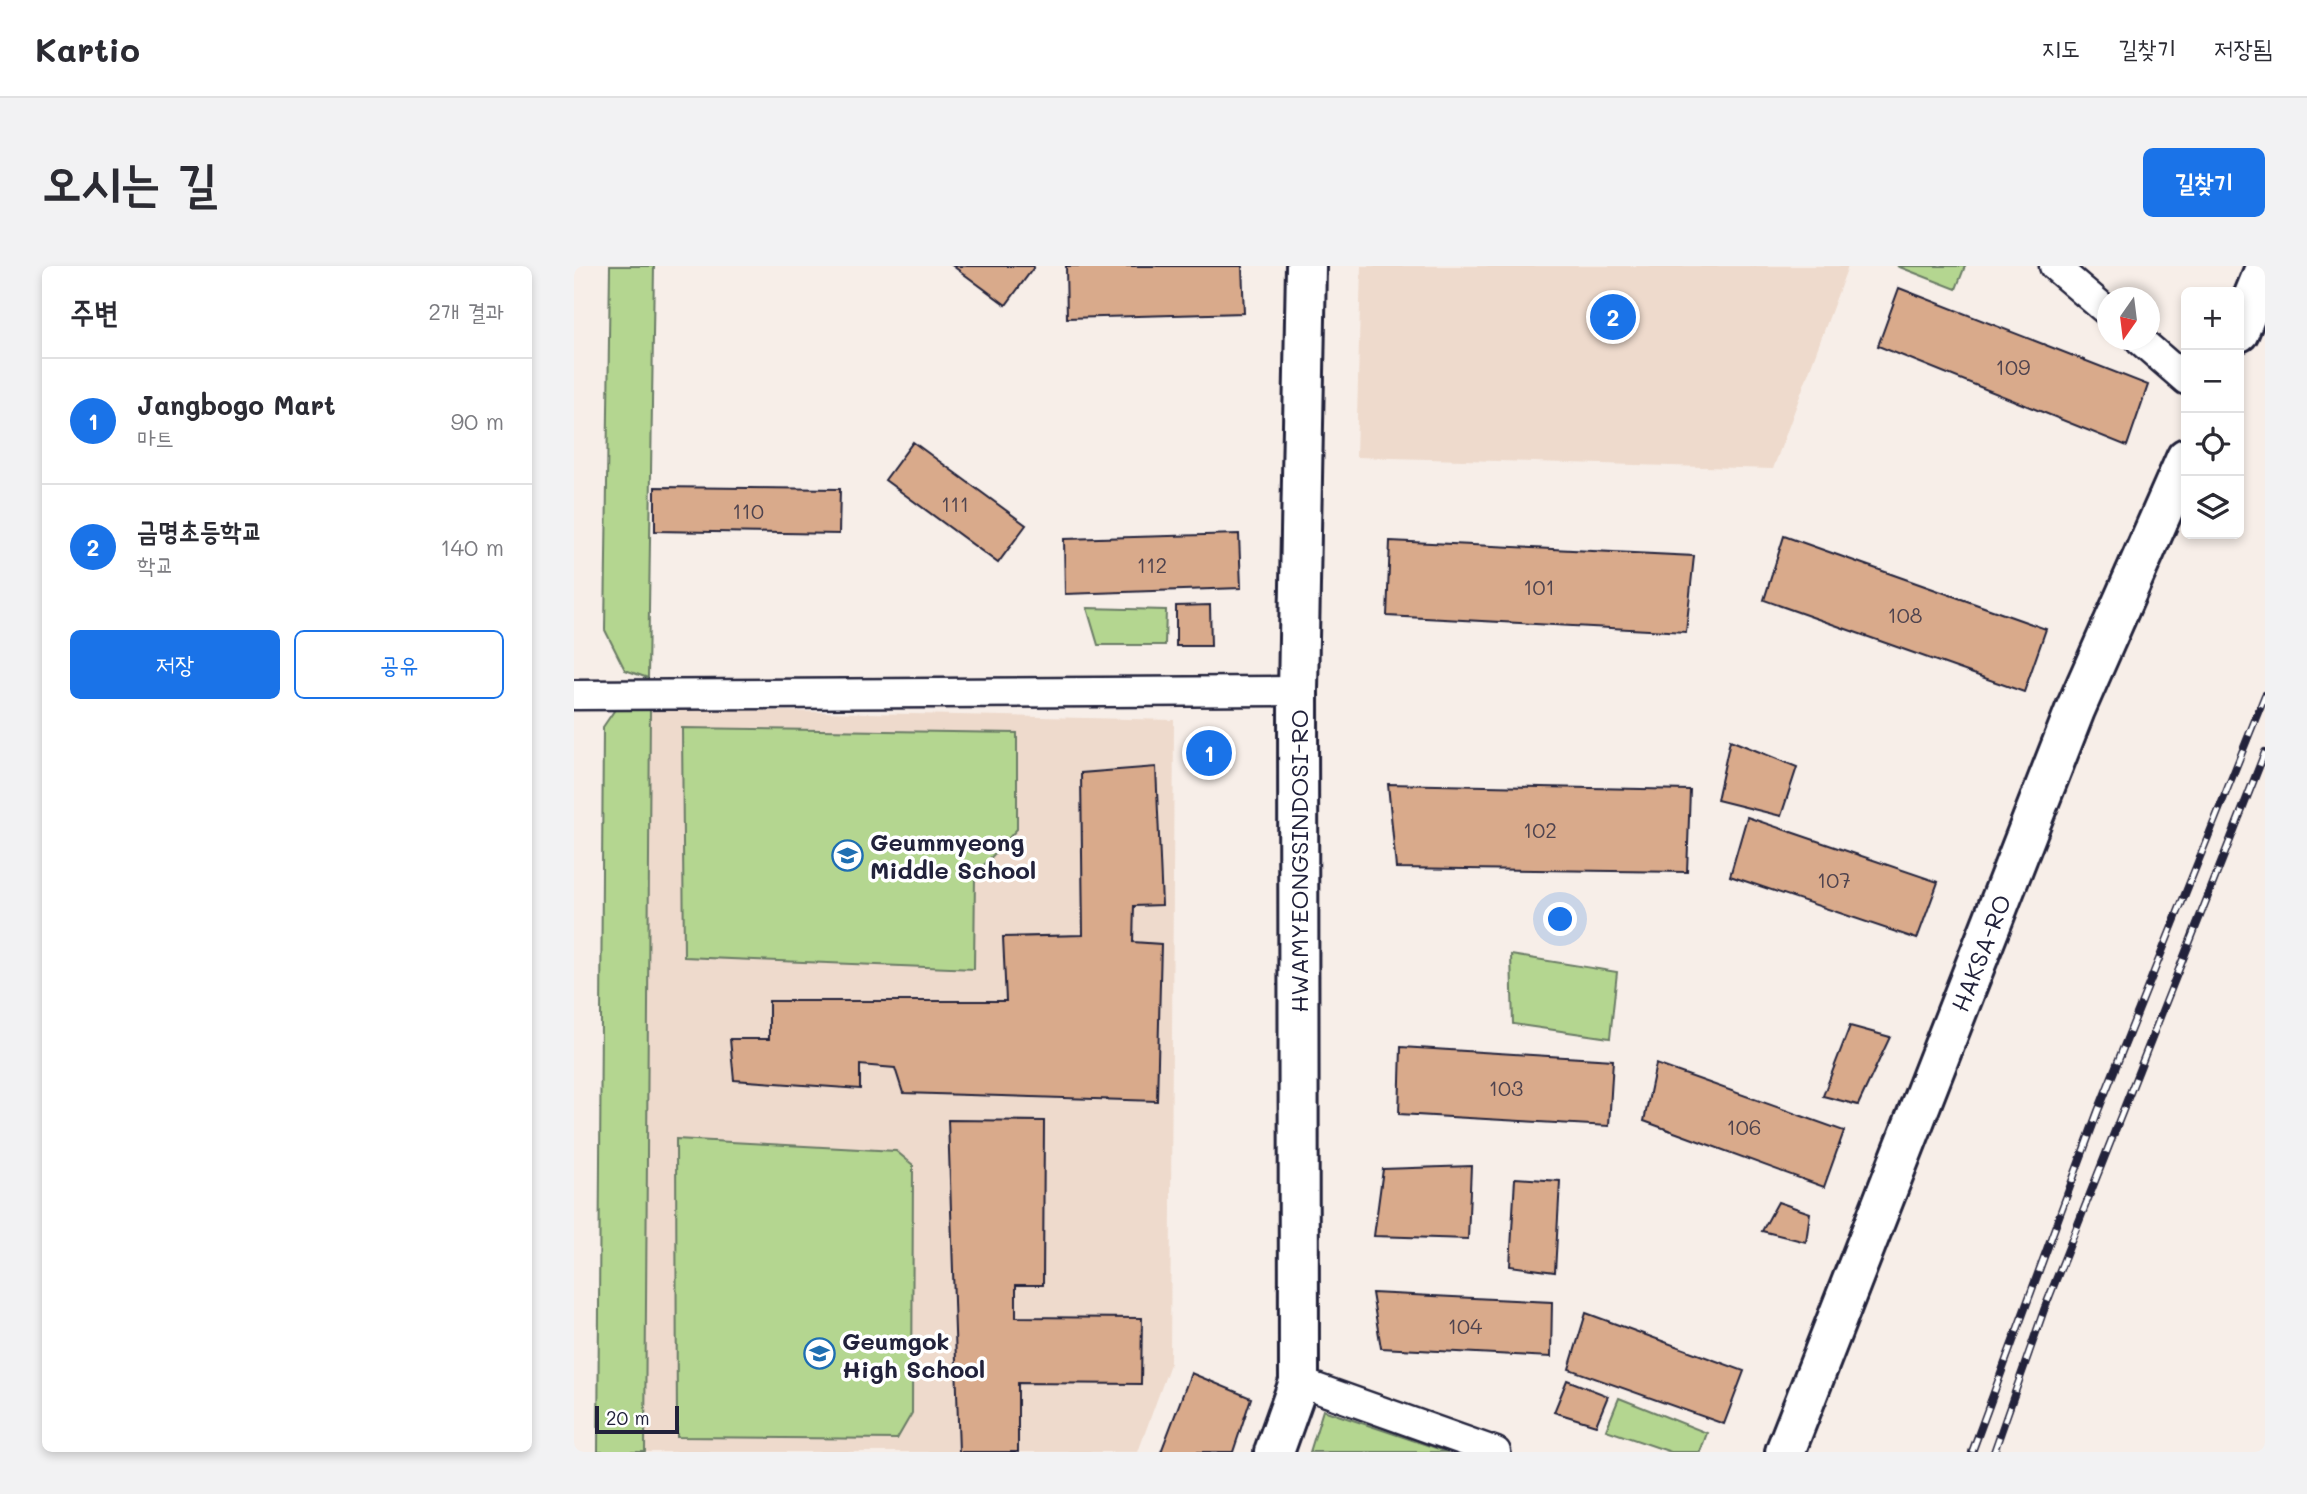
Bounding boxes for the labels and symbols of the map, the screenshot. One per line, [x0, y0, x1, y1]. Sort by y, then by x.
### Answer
north arrow [2097, 287, 2160, 350]
pin: 2 [1590, 291, 1636, 343]
house number: 109 [1996, 353, 2030, 380]
house number: 111 [941, 490, 969, 517]
house number: 110 [732, 497, 764, 524]
house number: 112 [1137, 551, 1167, 578]
house number: 101 [1523, 573, 1555, 600]
house number: 108 [1887, 601, 1923, 628]
street label: HWAMYEONGSINDOSI-RO [1283, 709, 1314, 1013]
pin: 1 [1186, 727, 1232, 779]
house number: 102 [1523, 816, 1557, 843]
place label: Geummyeong Middle School [870, 826, 1036, 885]
school or university icon: Geummyeong Middle School [830, 838, 864, 872]
house number: 107 [1817, 866, 1851, 893]
street label: HAKSA-RO [1943, 890, 2017, 1016]
your location [1543, 902, 1577, 936]
house number: 103 [1489, 1074, 1523, 1101]
house number: 106 [1726, 1113, 1762, 1140]
house number: 104 [1448, 1312, 1483, 1339]
place label: Geumgok High School [842, 1325, 985, 1384]
school or university icon: Geumgok High School [802, 1337, 836, 1371]
scale bar [595, 1403, 679, 1435]

